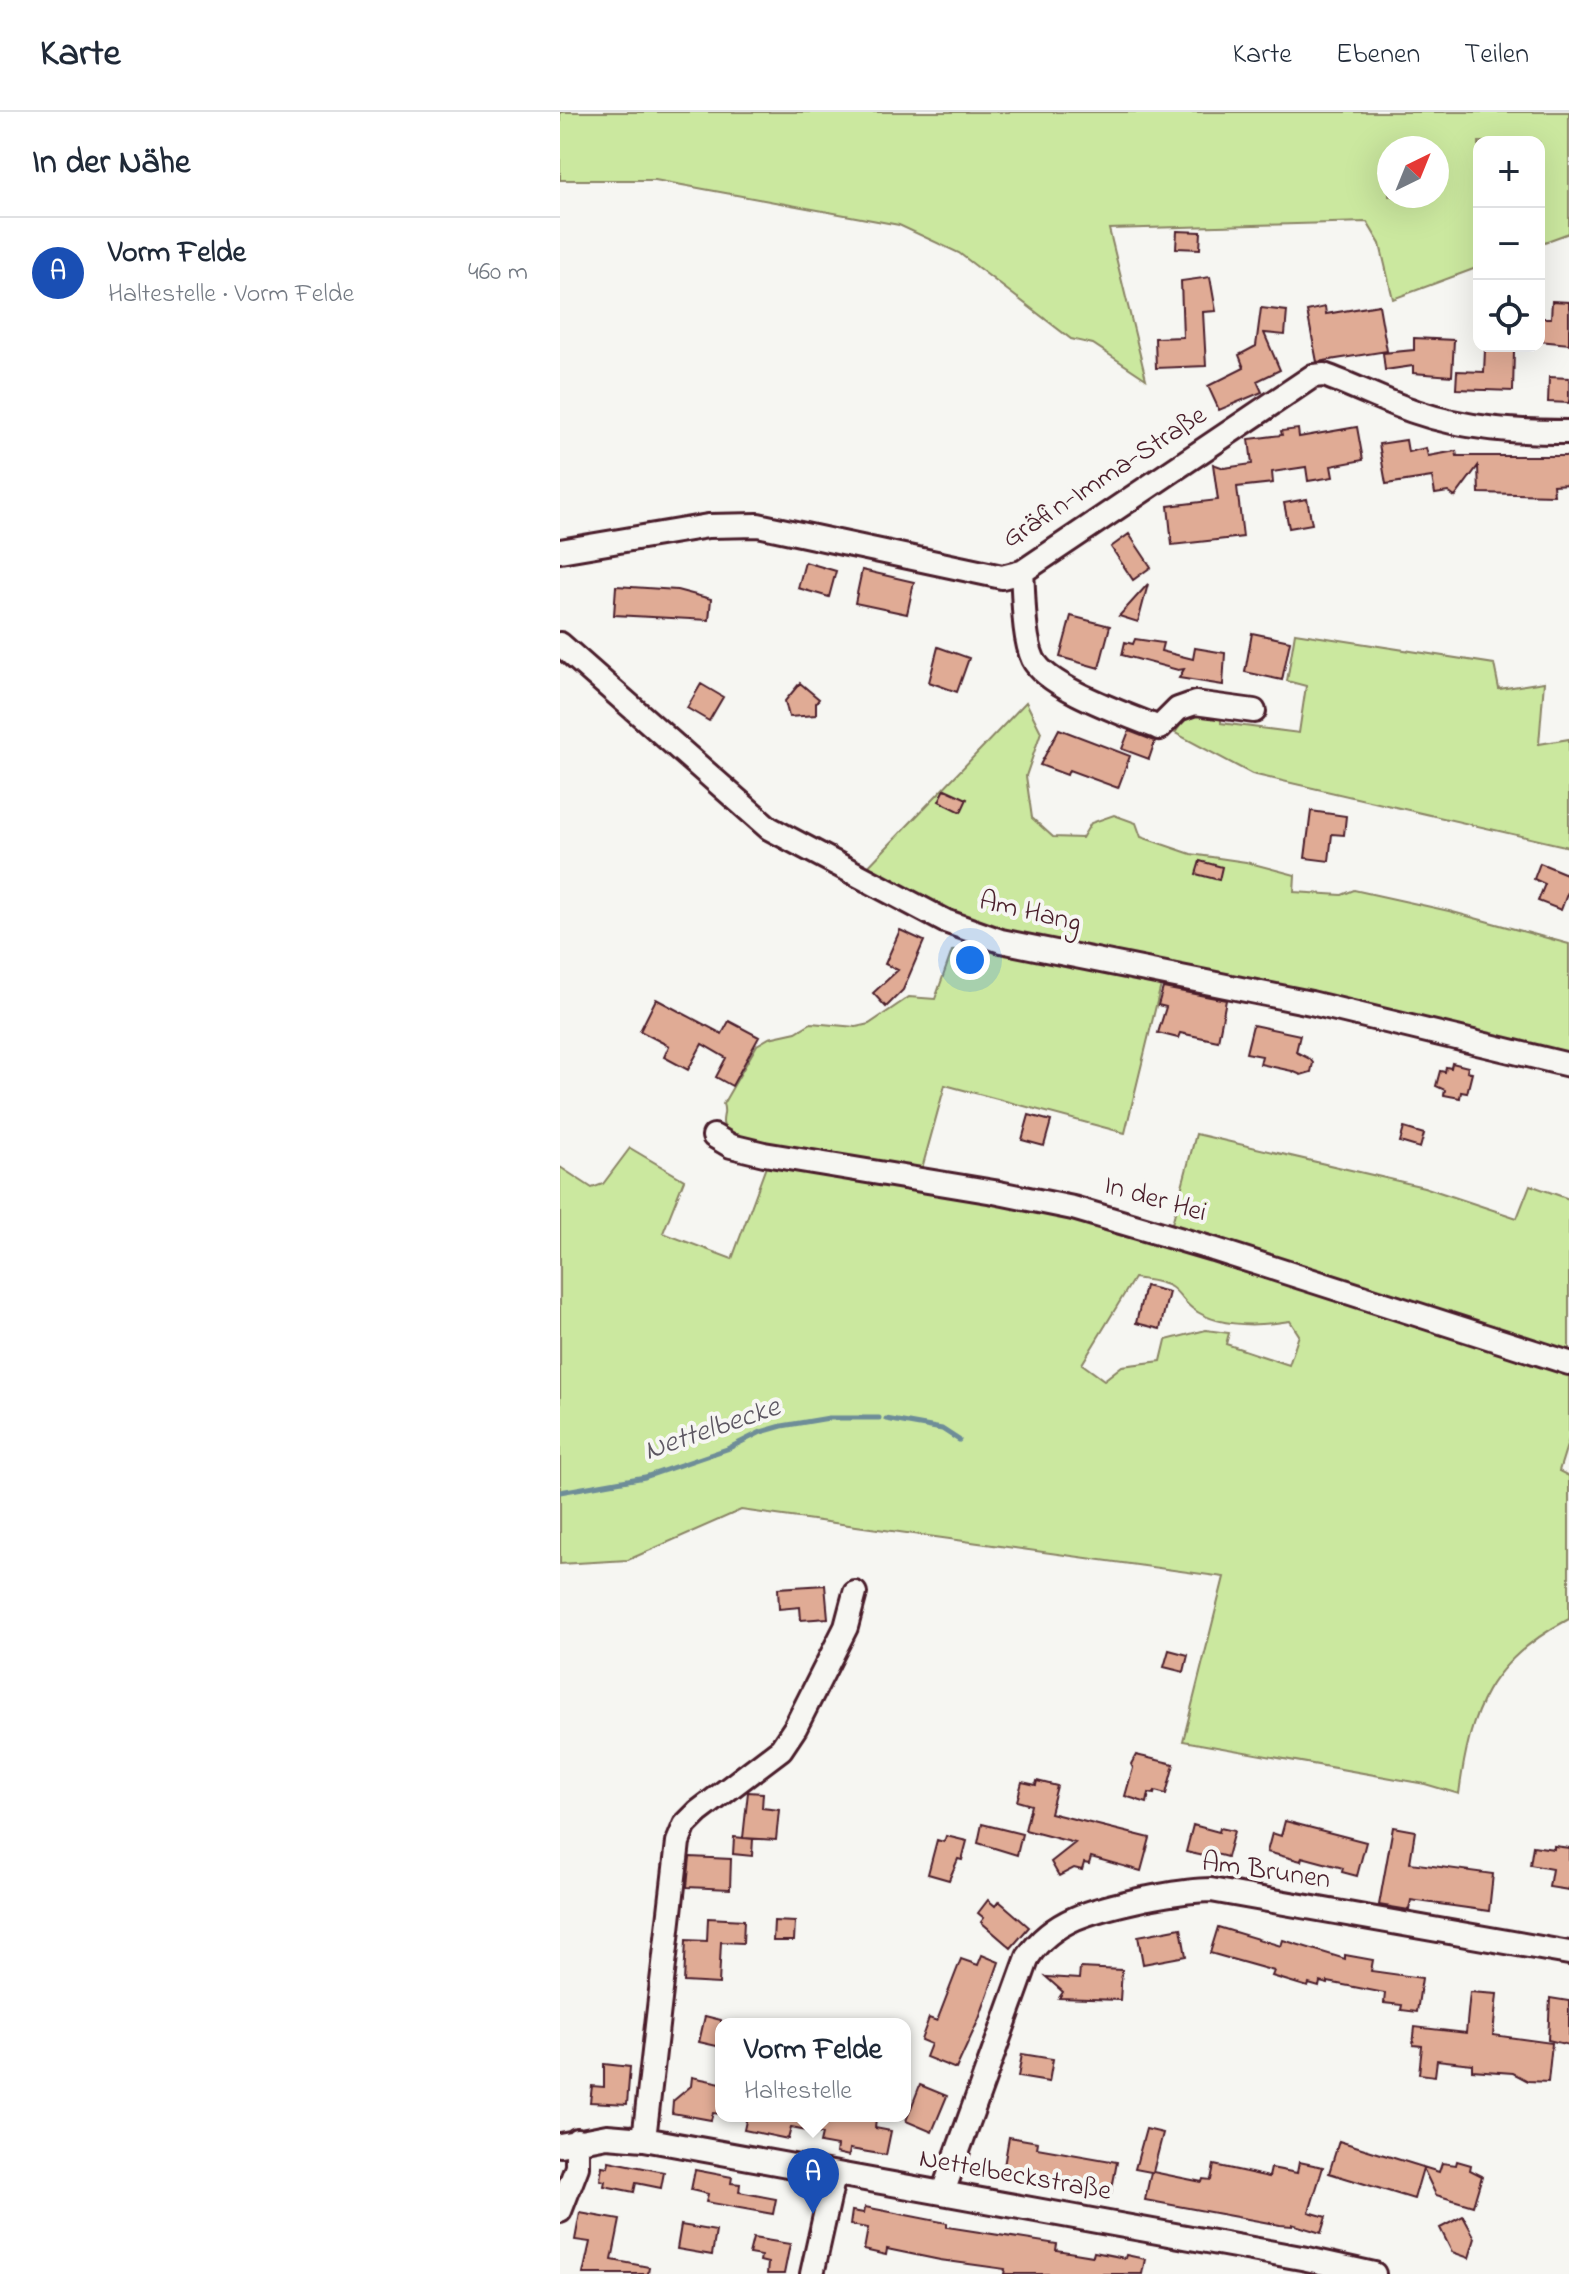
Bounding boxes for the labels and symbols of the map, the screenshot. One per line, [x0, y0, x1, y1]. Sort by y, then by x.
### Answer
north arrow [1377, 136, 1449, 208]
street label: Gräfin-Imma-Straße [995, 396, 1216, 560]
street label: Am Hang [975, 881, 1085, 945]
your location [950, 940, 990, 980]
street label: In der Hei [1099, 1166, 1211, 1234]
water label: Nettelbecke [638, 1386, 788, 1474]
street label: Am Brunen [1199, 1843, 1333, 1901]
street label: Nettelbeckstraße [916, 2139, 1115, 2213]
pin: A [787, 2148, 839, 2214]

